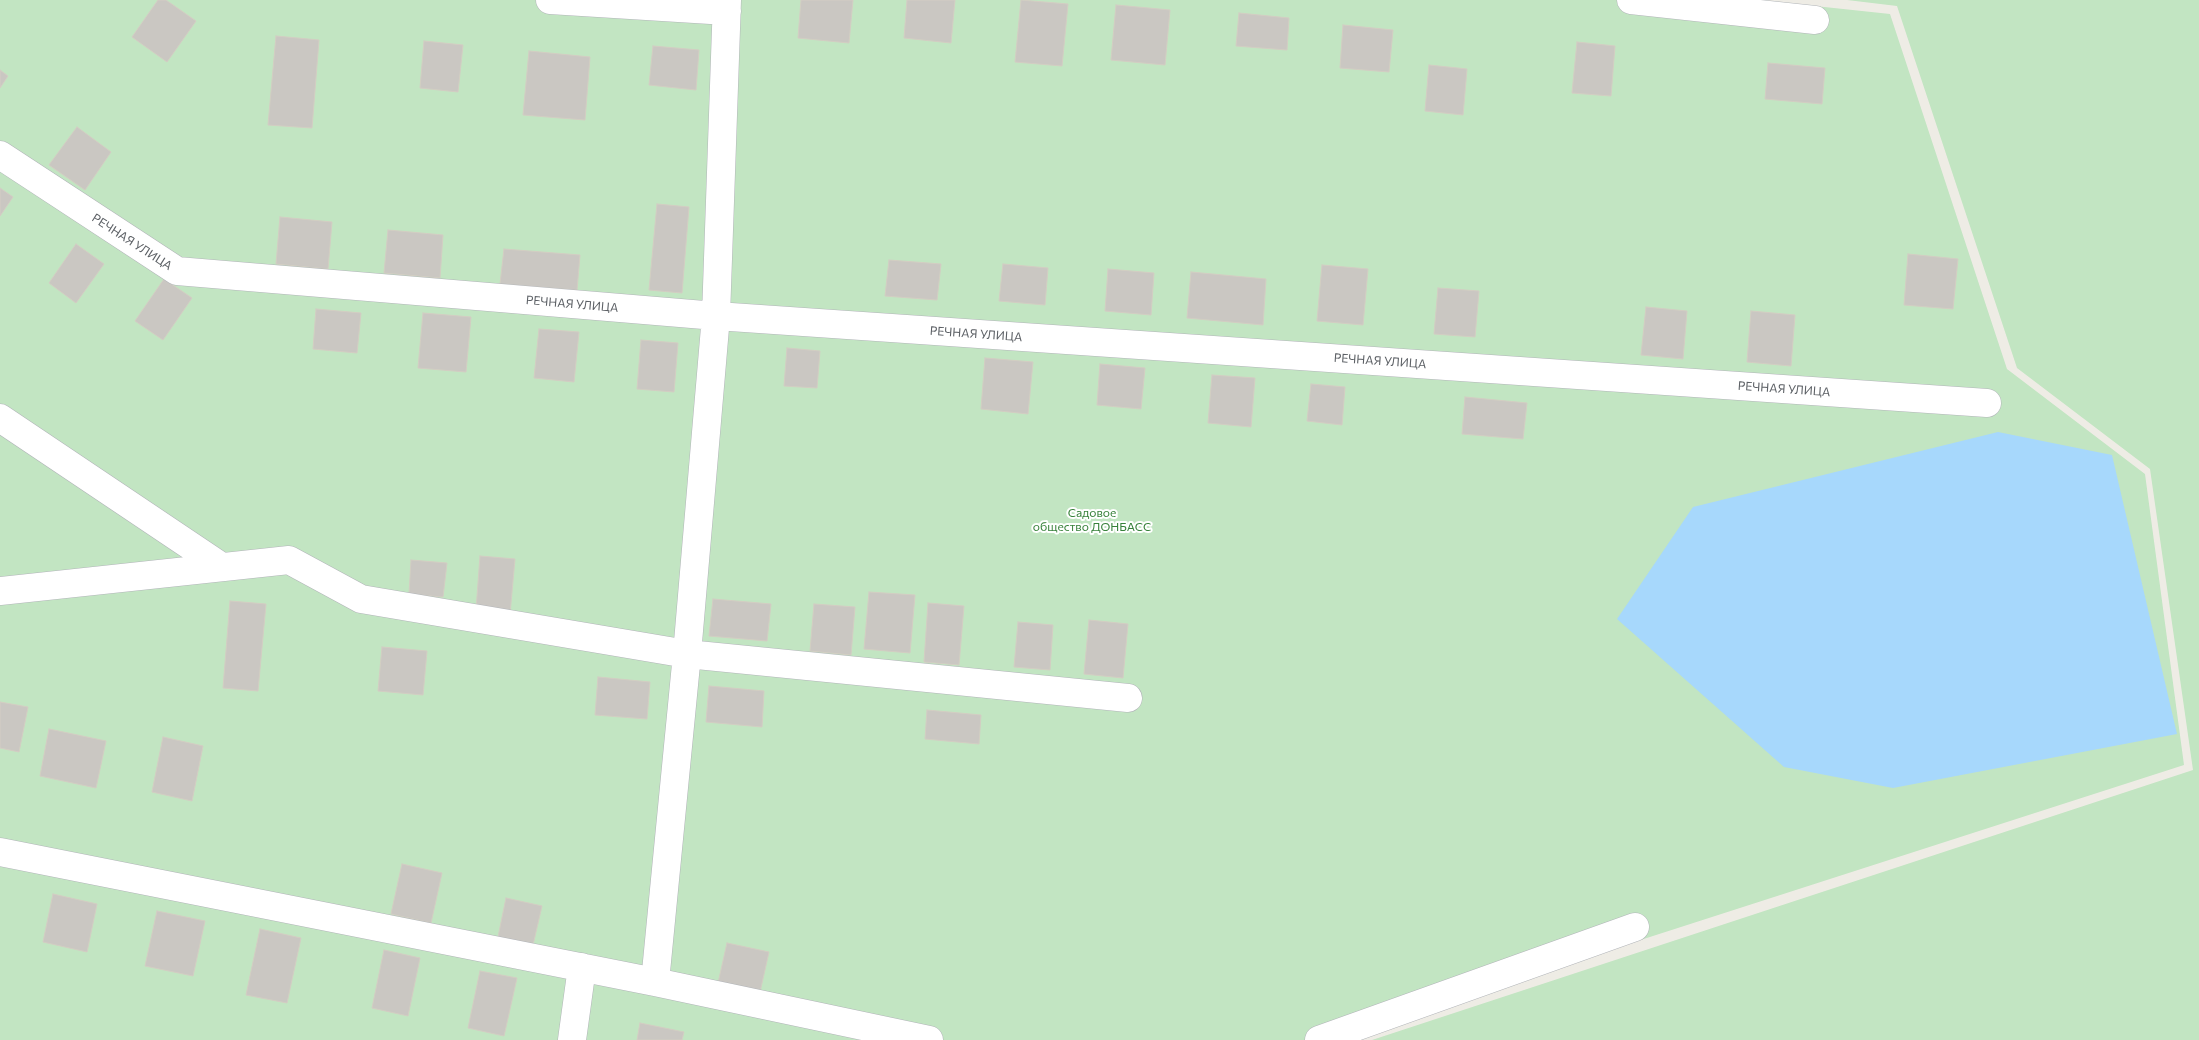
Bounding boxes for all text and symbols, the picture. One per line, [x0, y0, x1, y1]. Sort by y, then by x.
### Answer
street label: РЕЧНАЯ УЛИЦА [89, 211, 175, 273]
street label: РЕЧНАЯ УЛИЦА [525, 293, 619, 315]
street label: РЕЧНАЯ УЛИЦА [929, 324, 1023, 344]
street label: РЕЧНАЯ УЛИЦА [1333, 351, 1427, 371]
street label: РЕЧНАЯ УЛИЦА [1737, 379, 1831, 399]
park label: Садовое общество ДОНБАСС [1033, 506, 1151, 534]

